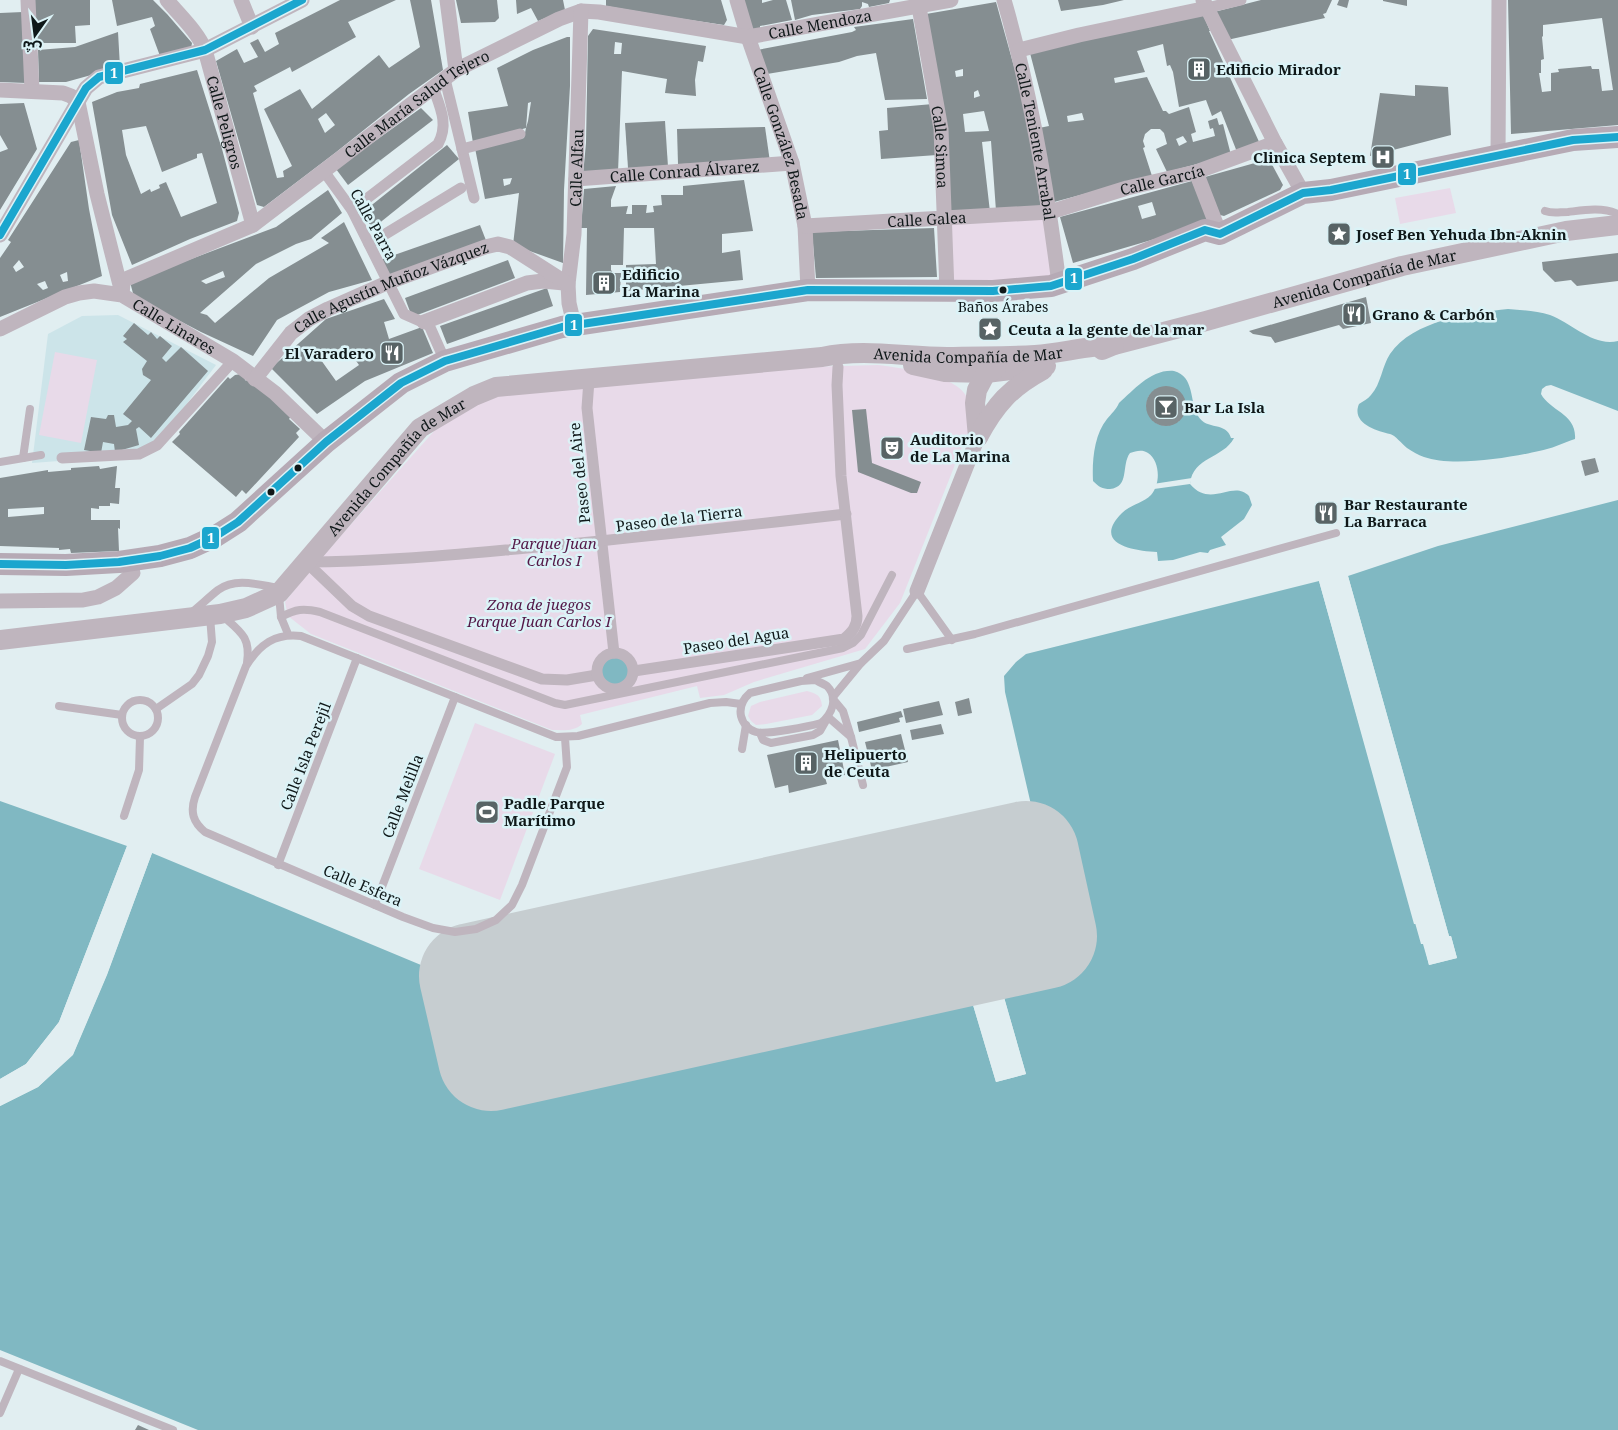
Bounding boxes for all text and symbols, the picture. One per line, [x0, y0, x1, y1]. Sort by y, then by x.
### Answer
street label: Calle Mendoza [767, 5, 873, 43]
north arrow [10, 10, 60, 60]
text: ش [20, 37, 43, 60]
street label: Calle María Salud Tejero [340, 45, 492, 162]
building icon: Edificio Mirador [1186, 56, 1212, 82]
place label: Edificio Mirador [1216, 59, 1341, 79]
line badge: 1 [104, 61, 124, 85]
street label: Calle Teniente Arrabal [1011, 61, 1060, 222]
text: 1 [110, 63, 118, 82]
street label: Calle González Besada [749, 64, 813, 221]
street label: Calle Peligros [202, 73, 247, 171]
street label: Calle Simoa [927, 104, 953, 189]
street label: Calle Alfau [565, 128, 587, 207]
hospital icon: Clinica Septem [1370, 144, 1396, 170]
place label: Clinica Septem [1253, 147, 1366, 167]
street label: Calle Conrad Álvarez [609, 155, 760, 186]
street label: Calle García [1117, 160, 1207, 200]
line badge: 1 [1397, 162, 1417, 186]
text: 1 [1403, 164, 1411, 183]
street label: Calle Parra [346, 185, 402, 263]
street label: Calle Galea [887, 207, 967, 231]
place icon: Josef Ben Yehuda Ibn-Aknin [1326, 221, 1352, 247]
place label: Josef Ben Yehuda Ibn-Aknin [1355, 224, 1567, 244]
street label: Calle Agustín Muñoz Vázquez [289, 237, 491, 338]
street label: Avenida Compañía de Mar [1270, 245, 1458, 312]
place label: Edificio La Marina [622, 264, 700, 301]
line badge: 1 [1064, 267, 1083, 291]
text: 1 [1070, 268, 1078, 287]
building icon: Edificio La Marina [591, 270, 617, 296]
marker: Baños Árabes [998, 285, 1008, 295]
street label: Calle Linares [129, 294, 219, 358]
place label: Baños Árabes [958, 297, 1048, 316]
restaurant icon: Grano & Carbón [1341, 301, 1367, 327]
place label: Grano & Carbón [1372, 304, 1495, 324]
line badge: 1 [564, 313, 583, 337]
text: 1 [570, 315, 578, 334]
place icon: Ceuta a la gente de la mar [977, 316, 1003, 342]
place label: Ceuta a la gente de la mar [1008, 319, 1204, 339]
restaurant icon: El Varadero [379, 340, 405, 366]
street label: Avenida Compañía de Mar [873, 342, 1064, 367]
place label: El Varadero [285, 343, 374, 363]
street label: Avenida Compañía de Mar [322, 393, 469, 540]
bar icon: Bar La Isla [1153, 394, 1179, 420]
place label: Bar La Isla [1184, 397, 1265, 417]
street label: Paseo del Aire [564, 422, 594, 524]
place label: Auditorio de La Marina [910, 429, 1010, 466]
theatre icon: Auditorio de La Marina [879, 435, 905, 461]
unlabelled marker [293, 463, 303, 473]
unlabelled marker [266, 487, 276, 497]
place label: Bar Restaurante La Barraca [1344, 494, 1468, 531]
street label: Paseo de la Tierra [615, 500, 743, 536]
restaurant icon: Bar Restaurante La Barraca [1313, 500, 1339, 526]
line badge: 1 [201, 526, 220, 550]
text: 1 [207, 528, 215, 547]
park label: Parque Juan Carlos I [510, 533, 597, 570]
park label: Zona de juegos Parque Juan Carlos I [466, 594, 612, 631]
street label: Paseo del Agua [682, 622, 790, 658]
street label: Calle Isla Perejil [275, 699, 335, 813]
place label: Helipuerto de Ceuta [824, 744, 907, 781]
building icon: Helipuerto de Ceuta [793, 750, 819, 776]
street label: Calle Melilla [377, 751, 427, 841]
place label: Padle Parque Marítimo [504, 793, 605, 830]
sports icon: Padle Parque Marítimo [474, 799, 500, 825]
street label: Calle Esfera [321, 859, 405, 911]

